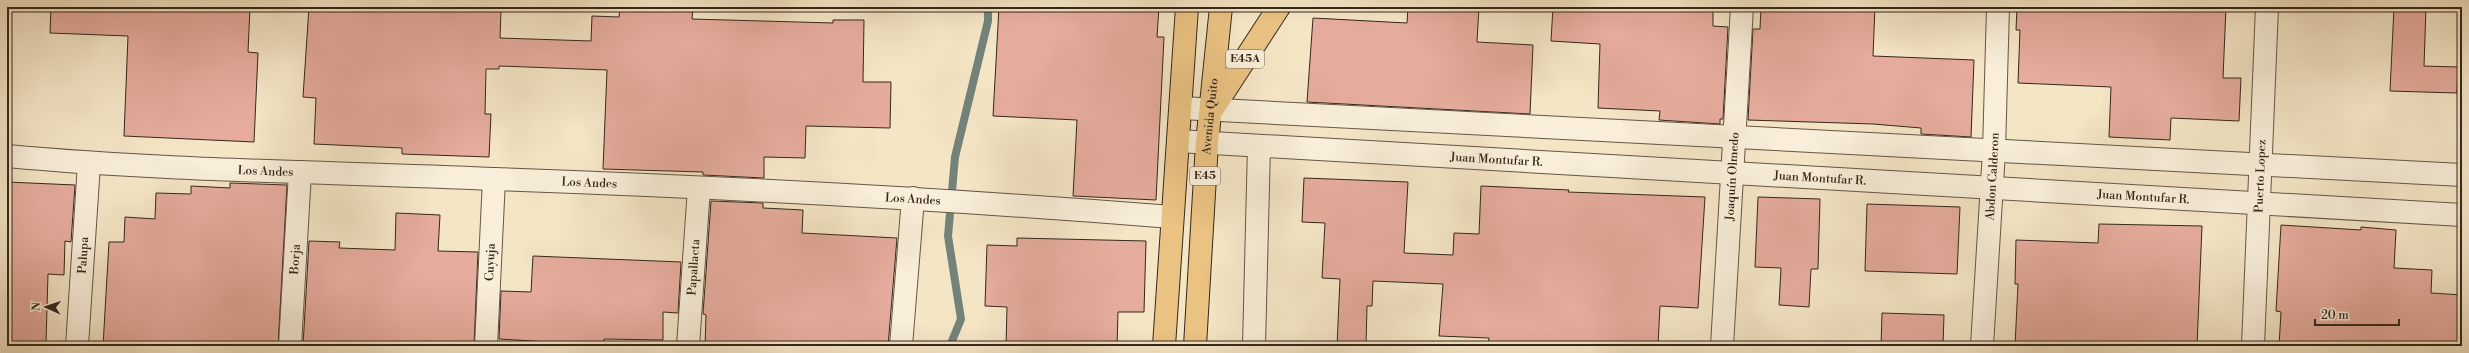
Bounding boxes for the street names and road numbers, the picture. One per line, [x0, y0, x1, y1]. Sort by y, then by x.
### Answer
road number: E45A [1226, 50, 1264, 68]
street label: Avenida Quito [1199, 77, 1221, 156]
street label: Joaquín Olmedo [1722, 131, 1742, 222]
street label: Abdon Calderon [1982, 132, 2002, 222]
street label: Puerto Lopez [2251, 139, 2269, 213]
street label: Juan Montufar R. [1449, 149, 1543, 170]
street label: Los Andes [237, 163, 294, 180]
road number: E45 [1190, 167, 1220, 185]
street label: Juan Montufar R. [1772, 168, 1867, 188]
street label: Los Andes [561, 174, 618, 191]
street label: Juan Montufar R. [2096, 186, 2190, 207]
street label: Los Andes [885, 190, 941, 208]
street label: Palupa [74, 235, 92, 274]
street label: Papallacta [684, 238, 703, 296]
street label: Borja [287, 242, 303, 276]
street label: Cuyuja [482, 242, 498, 281]

